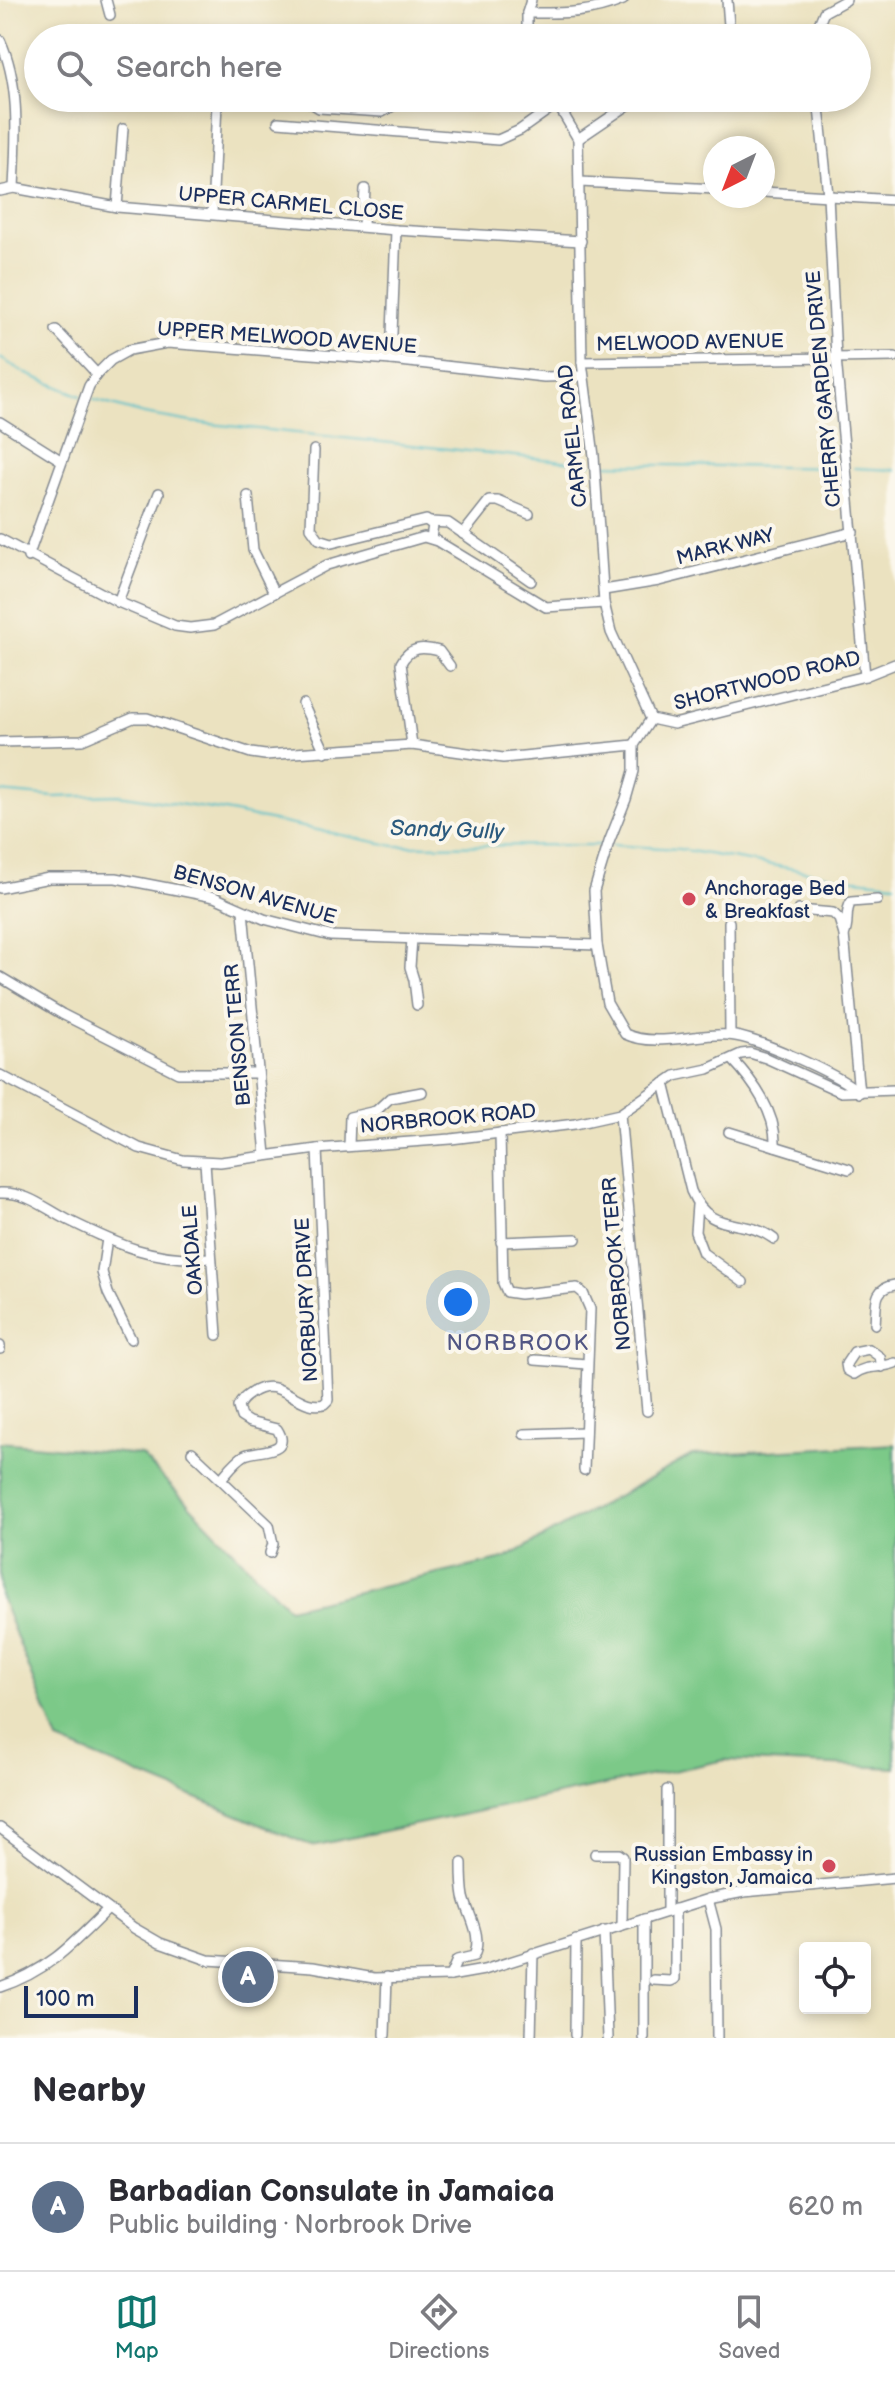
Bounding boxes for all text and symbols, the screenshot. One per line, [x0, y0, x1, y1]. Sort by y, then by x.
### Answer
search box [24, 24, 871, 112]
icon: search [52, 46, 96, 90]
text: Search here [116, 50, 282, 86]
north arrow [703, 136, 775, 208]
street label: UPPER CARMEL CLOSE [177, 182, 405, 226]
street label: CHERRY GARDEN DRIVE [802, 270, 846, 508]
street label: UPPER MELWOOD AVENUE [156, 317, 418, 359]
street label: MELWOOD AVENUE [596, 329, 784, 357]
street label: CARMEL ROAD [554, 363, 592, 509]
street label: MARK WAY [674, 523, 777, 571]
street label: SHORTWOOD ROAD [671, 646, 863, 716]
water label: Sandy Gully [389, 815, 506, 846]
street label: BENSON AVENUE [170, 860, 339, 930]
place label: Anchorage Bed & Breakfast [705, 877, 846, 924]
marker: Anchorage Bed & Breakfast [680, 890, 698, 908]
street label: BENSON TERR [220, 963, 256, 1107]
street label: NORBROOK ROAD [359, 1099, 537, 1139]
street label: NORBROOK TERR [597, 1176, 637, 1352]
street label: OAKDALE [178, 1204, 208, 1296]
street label: NORBURY DRIVE [291, 1217, 323, 1383]
your location [438, 1282, 478, 1322]
district label: NORBROOK [446, 1330, 590, 1357]
place label: Russian Embassy in Kingston, Jamaica [634, 1843, 813, 1890]
marker: Russian Embassy in Kingston, Jamaica [820, 1857, 838, 1875]
map controls [799, 1942, 871, 2014]
button: locate [799, 1942, 871, 2014]
pin: A [222, 1947, 274, 2007]
scale bar [24, 1982, 138, 2018]
text: 100 m [36, 1986, 95, 2013]
text: Nearby [32, 2070, 146, 2111]
text: Barbadian Consulate in Jamaica [108, 2174, 555, 2210]
text: A [50, 2192, 66, 2223]
text: 620 m [788, 2192, 863, 2223]
text: Public building · Norbrook Drive [108, 2210, 472, 2241]
tab: Map [115, 2290, 159, 2365]
tab: Directions [388, 2290, 489, 2365]
tab: Saved [719, 2290, 780, 2365]

